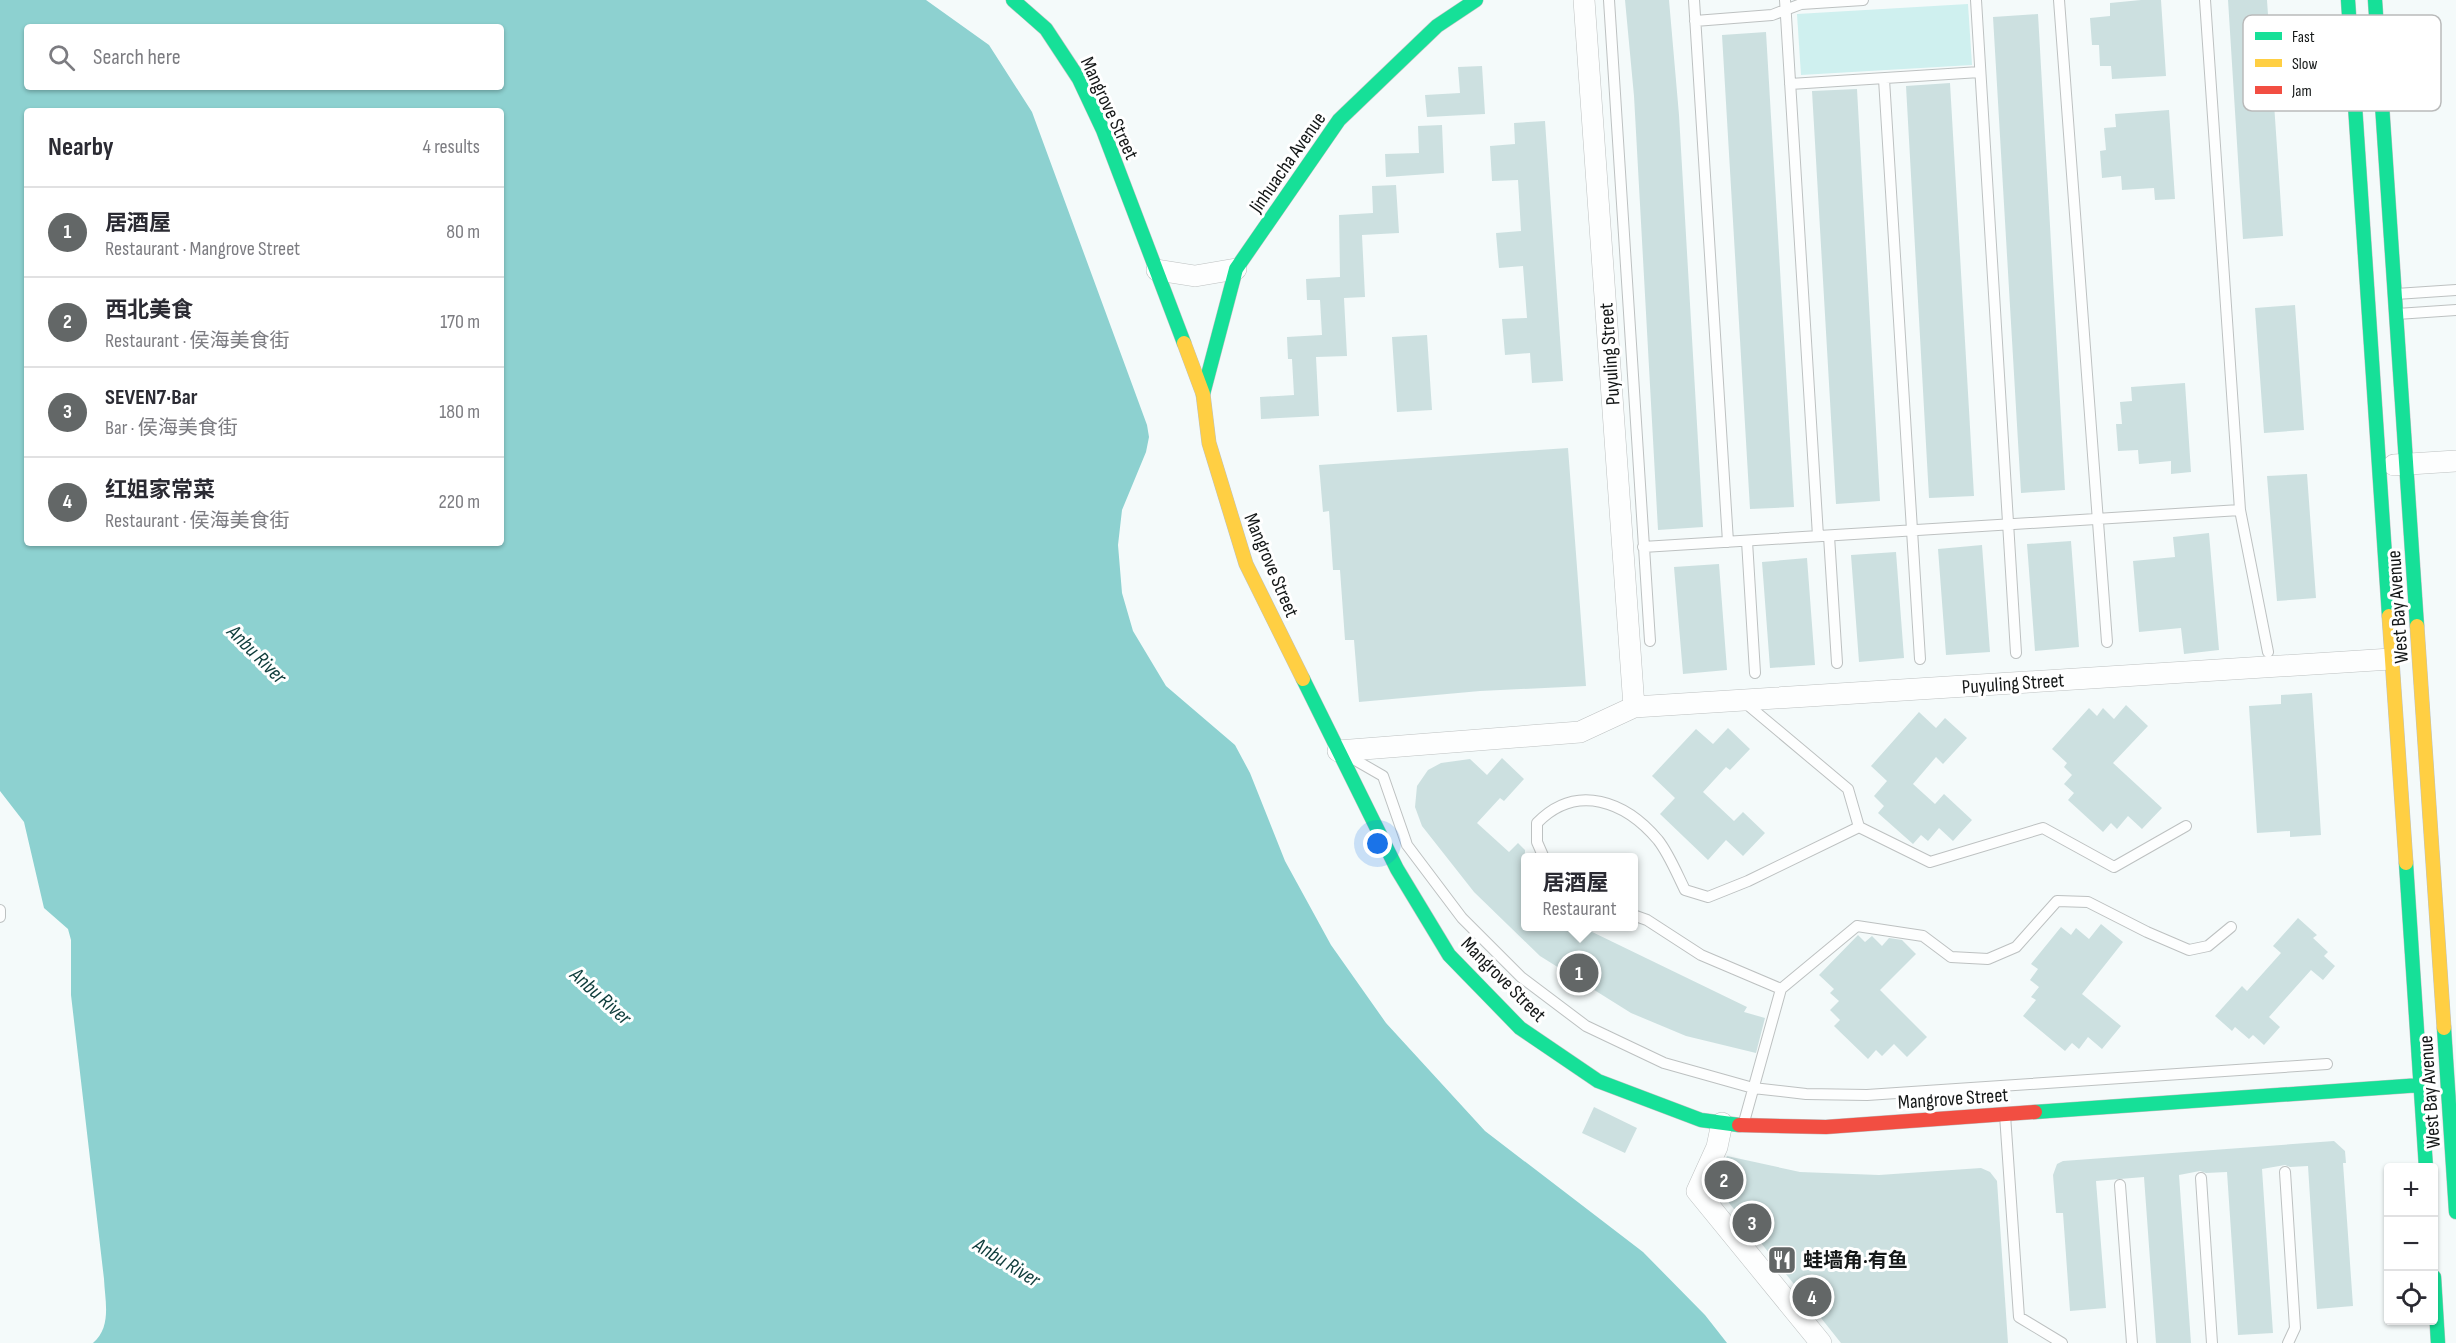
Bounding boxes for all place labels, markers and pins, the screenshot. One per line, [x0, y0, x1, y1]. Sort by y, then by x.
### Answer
pin: 1 [1560, 950, 1598, 996]
pin: 2 [1704, 1158, 1744, 1202]
pin: 3 [1732, 1200, 1772, 1246]
restaurant icon: 蛙墙角·有鱼 [1766, 1244, 1798, 1276]
place label: 蛙墙角·有鱼 [1803, 1249, 1908, 1273]
pin: 4 [1792, 1274, 1832, 1320]

